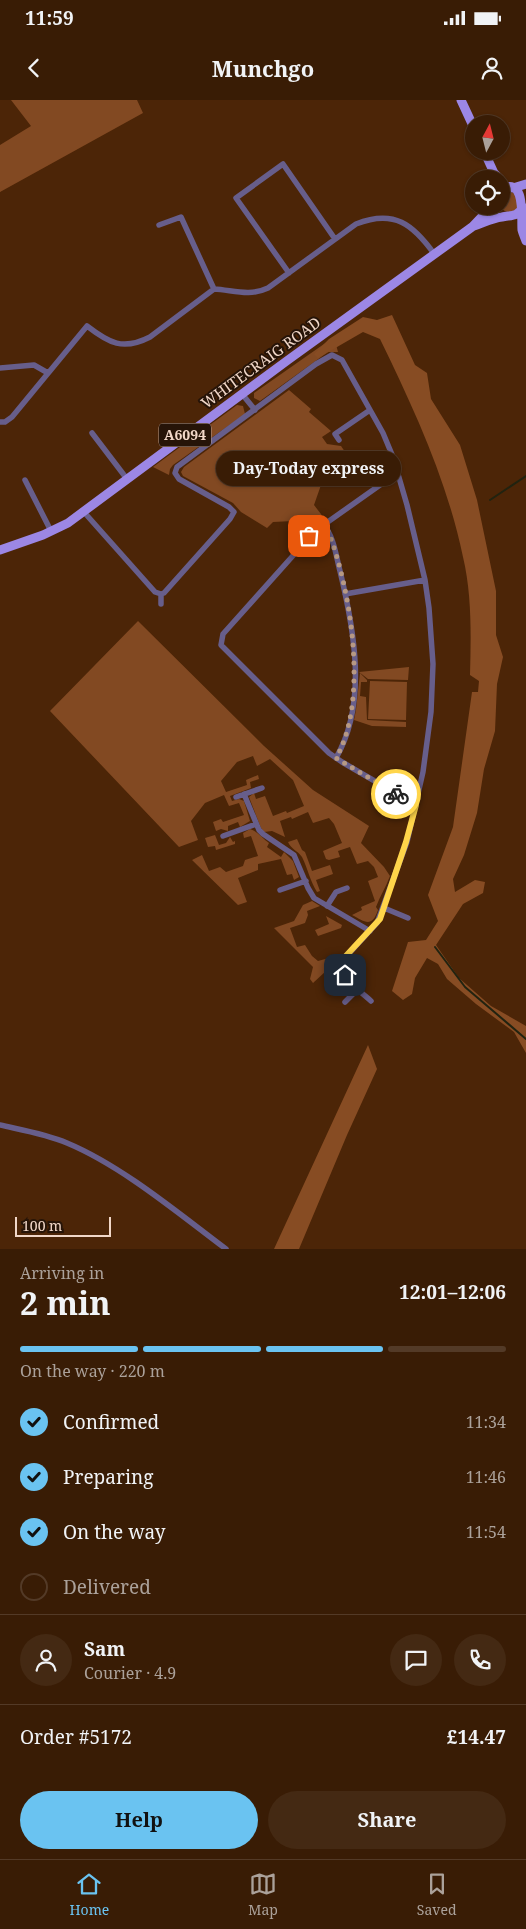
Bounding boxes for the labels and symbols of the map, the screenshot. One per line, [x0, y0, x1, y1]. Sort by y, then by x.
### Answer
north arrow [465, 115, 510, 160]
street label: WHITECRAIG ROAD [197, 312, 324, 412]
road number: A6094 [159, 424, 211, 446]
callout: Day-Today express [216, 451, 402, 486]
pin [288, 515, 330, 557]
courier [371, 769, 421, 819]
pin [324, 954, 366, 996]
scale bar [15, 1214, 111, 1237]

